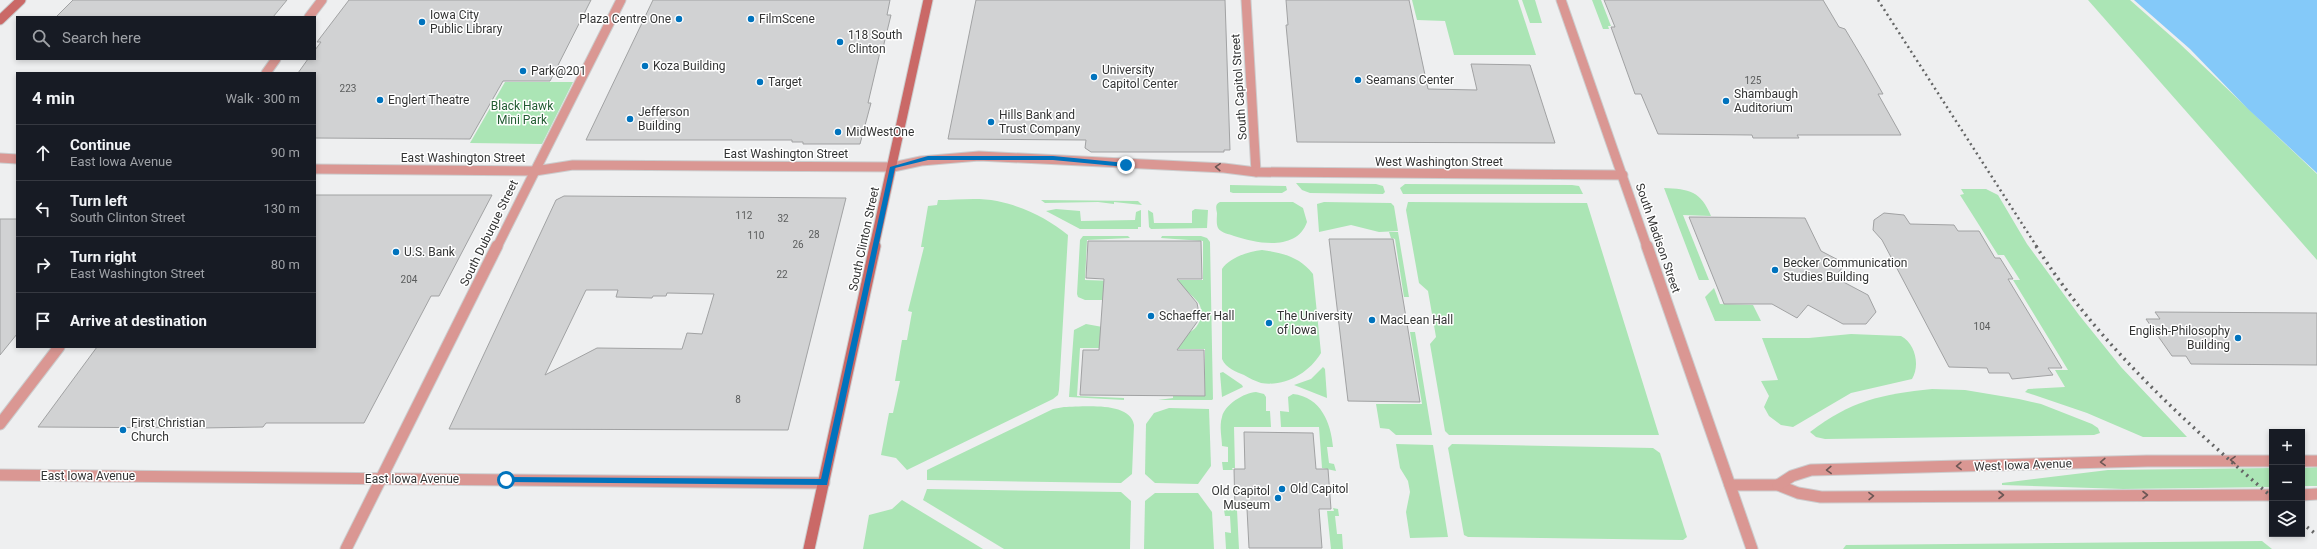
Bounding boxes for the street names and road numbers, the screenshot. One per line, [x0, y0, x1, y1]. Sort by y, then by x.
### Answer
street label: South Capitol Street [1228, 33, 1250, 141]
street label: East Washington Street [724, 147, 848, 161]
street label: East Washington Street [401, 151, 525, 165]
street label: West Washington Street [1375, 155, 1503, 169]
street label: South Dubuque Street [457, 178, 521, 288]
street label: South Madison Street [1633, 181, 1683, 295]
street label: South Clinton Street [846, 185, 882, 292]
street label: West Iowa Avenue [1974, 456, 2072, 474]
street label: East Iowa Avenue [41, 469, 135, 483]
street label: East Iowa Avenue [365, 472, 459, 486]

